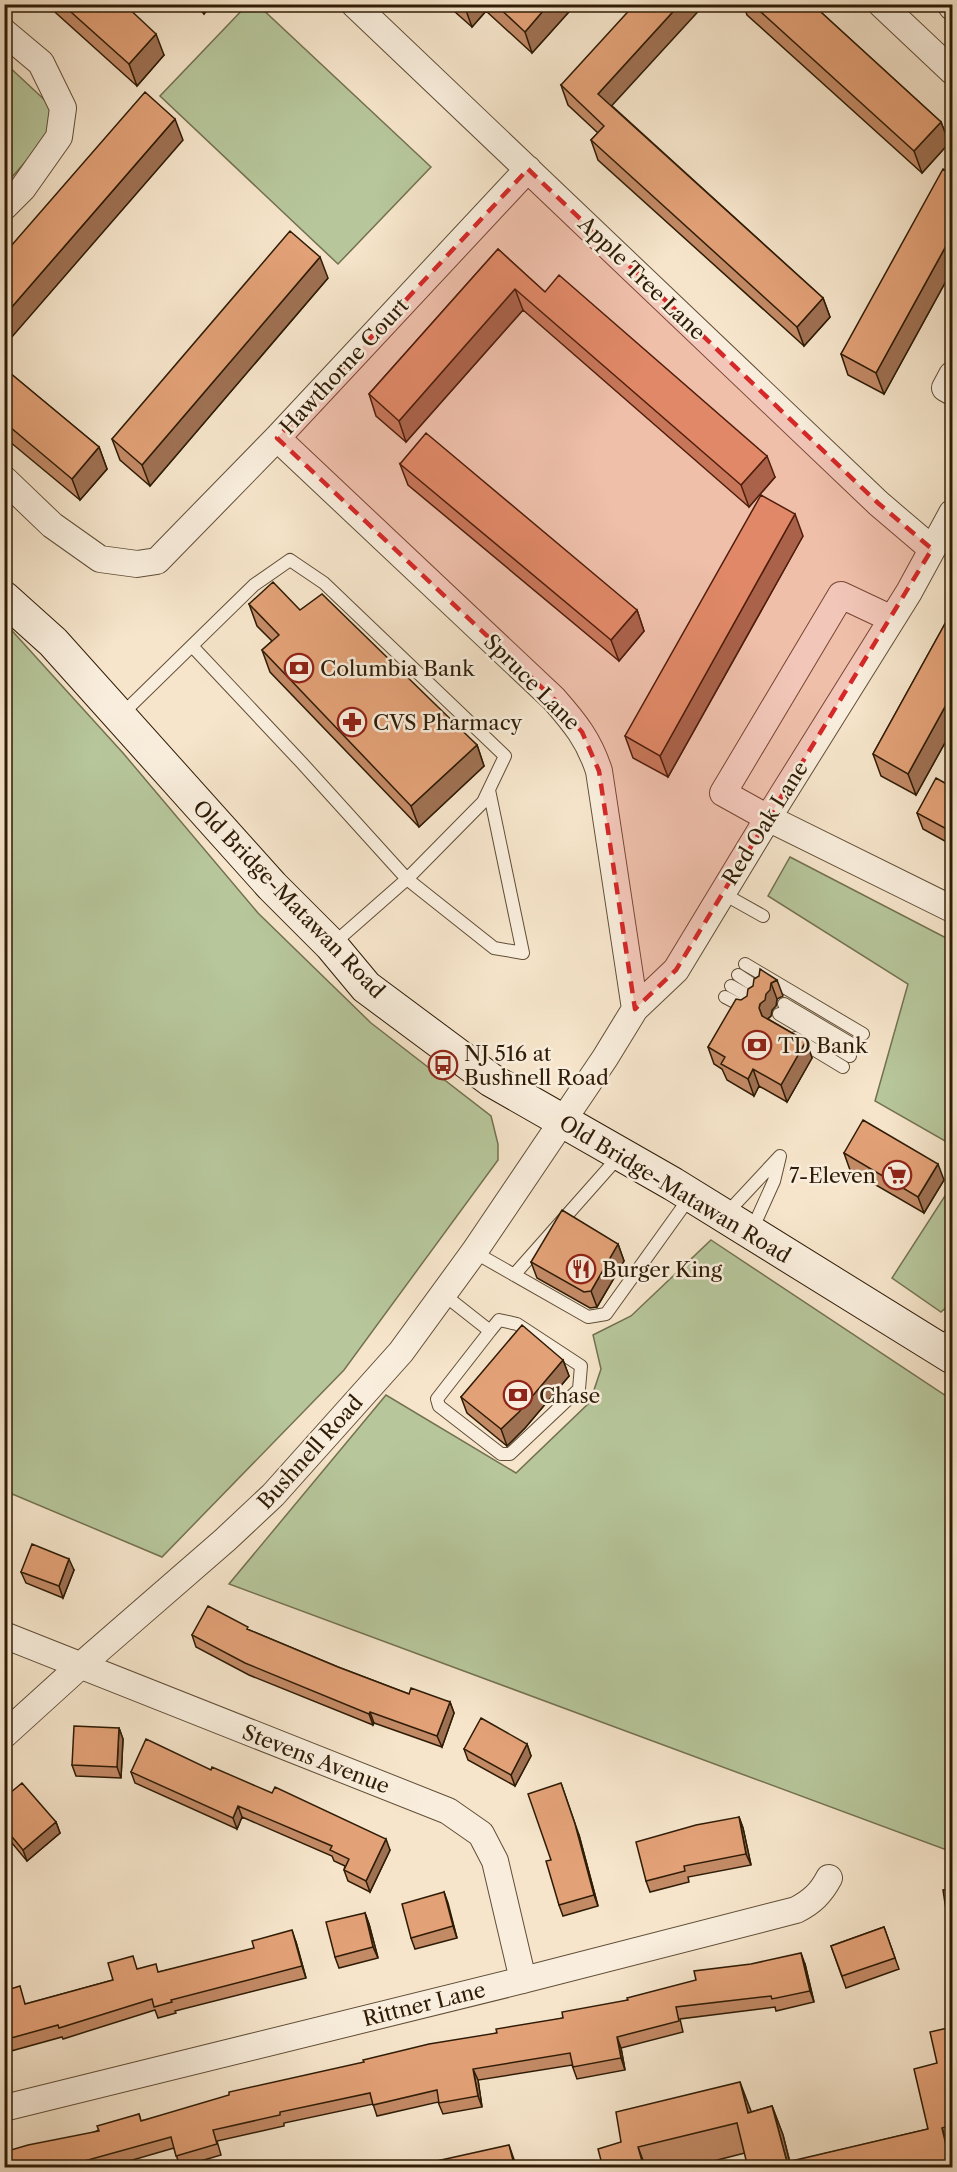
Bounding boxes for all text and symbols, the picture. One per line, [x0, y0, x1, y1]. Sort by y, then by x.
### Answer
street label: Apple Tree Lane [573, 211, 711, 345]
street label: Hawthorne Court [275, 292, 414, 439]
street label: Spruce Lane [479, 629, 585, 735]
bank icon: Columbia Bank [283, 652, 315, 684]
place label: Columbia Bank [320, 656, 475, 681]
pharmacy icon: CVS Pharmacy [336, 706, 368, 738]
place label: CVS Pharmacy [373, 710, 522, 735]
street label: Red Oak Lane [717, 757, 813, 889]
street label: Old Bridge-Matawan Road [188, 795, 390, 1003]
bank icon: TD Bank [741, 1029, 773, 1061]
place label: TD Bank [778, 1033, 868, 1058]
place label: NJ 516 at Bushnell Road [464, 1041, 609, 1090]
bus stop icon: NJ 516 at Bushnell Road [427, 1049, 459, 1081]
street label: Old Bridge-Matawan Road [555, 1110, 795, 1268]
supermarket icon: 7-Eleven [881, 1159, 913, 1191]
place label: 7-Eleven [789, 1163, 876, 1188]
restaurant icon: Burger King [565, 1253, 597, 1285]
place label: Burger King [602, 1257, 723, 1282]
bank icon: Chase [502, 1379, 534, 1411]
place label: Chase [539, 1383, 600, 1408]
street label: Bushnell Road [252, 1390, 368, 1514]
street label: Stevens Avenue [239, 1719, 393, 1799]
street label: Rittner Lane [360, 1977, 488, 2031]

